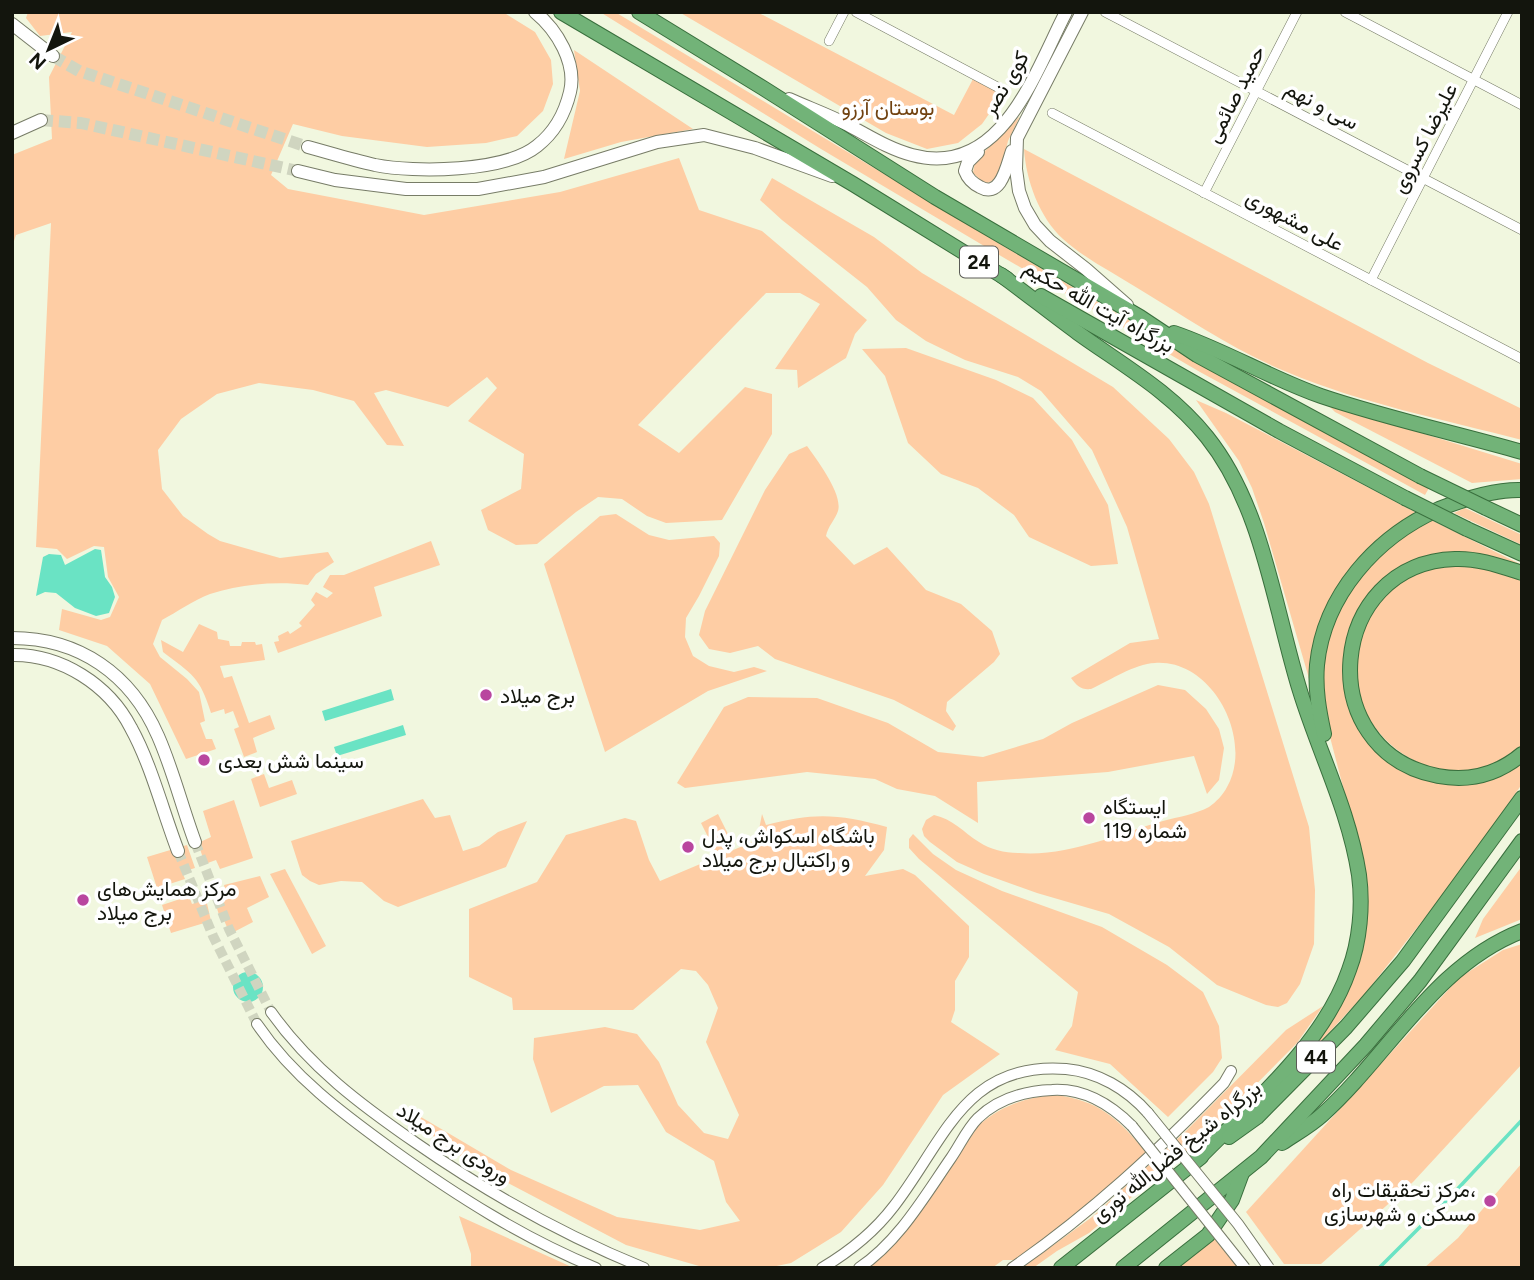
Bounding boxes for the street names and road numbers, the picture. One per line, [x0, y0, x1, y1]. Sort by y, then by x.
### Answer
street label: حمید صائمی [1200, 41, 1270, 147]
street label: کوی نصر [976, 46, 1035, 121]
street label: سی و نهم [1280, 75, 1363, 137]
street label: علیرضا کسروی [1386, 79, 1463, 197]
street label: علی مشهوری [1241, 184, 1348, 257]
road number: 24 [960, 246, 998, 278]
street label: بزرگراه آیت الله حکیم [1018, 254, 1179, 360]
road number: 44 [1297, 1042, 1335, 1072]
street label: بزرگراه شیخ فضل‌الله نوری [1086, 1075, 1267, 1229]
street label: ورودی برج میلاد [391, 1097, 516, 1191]

